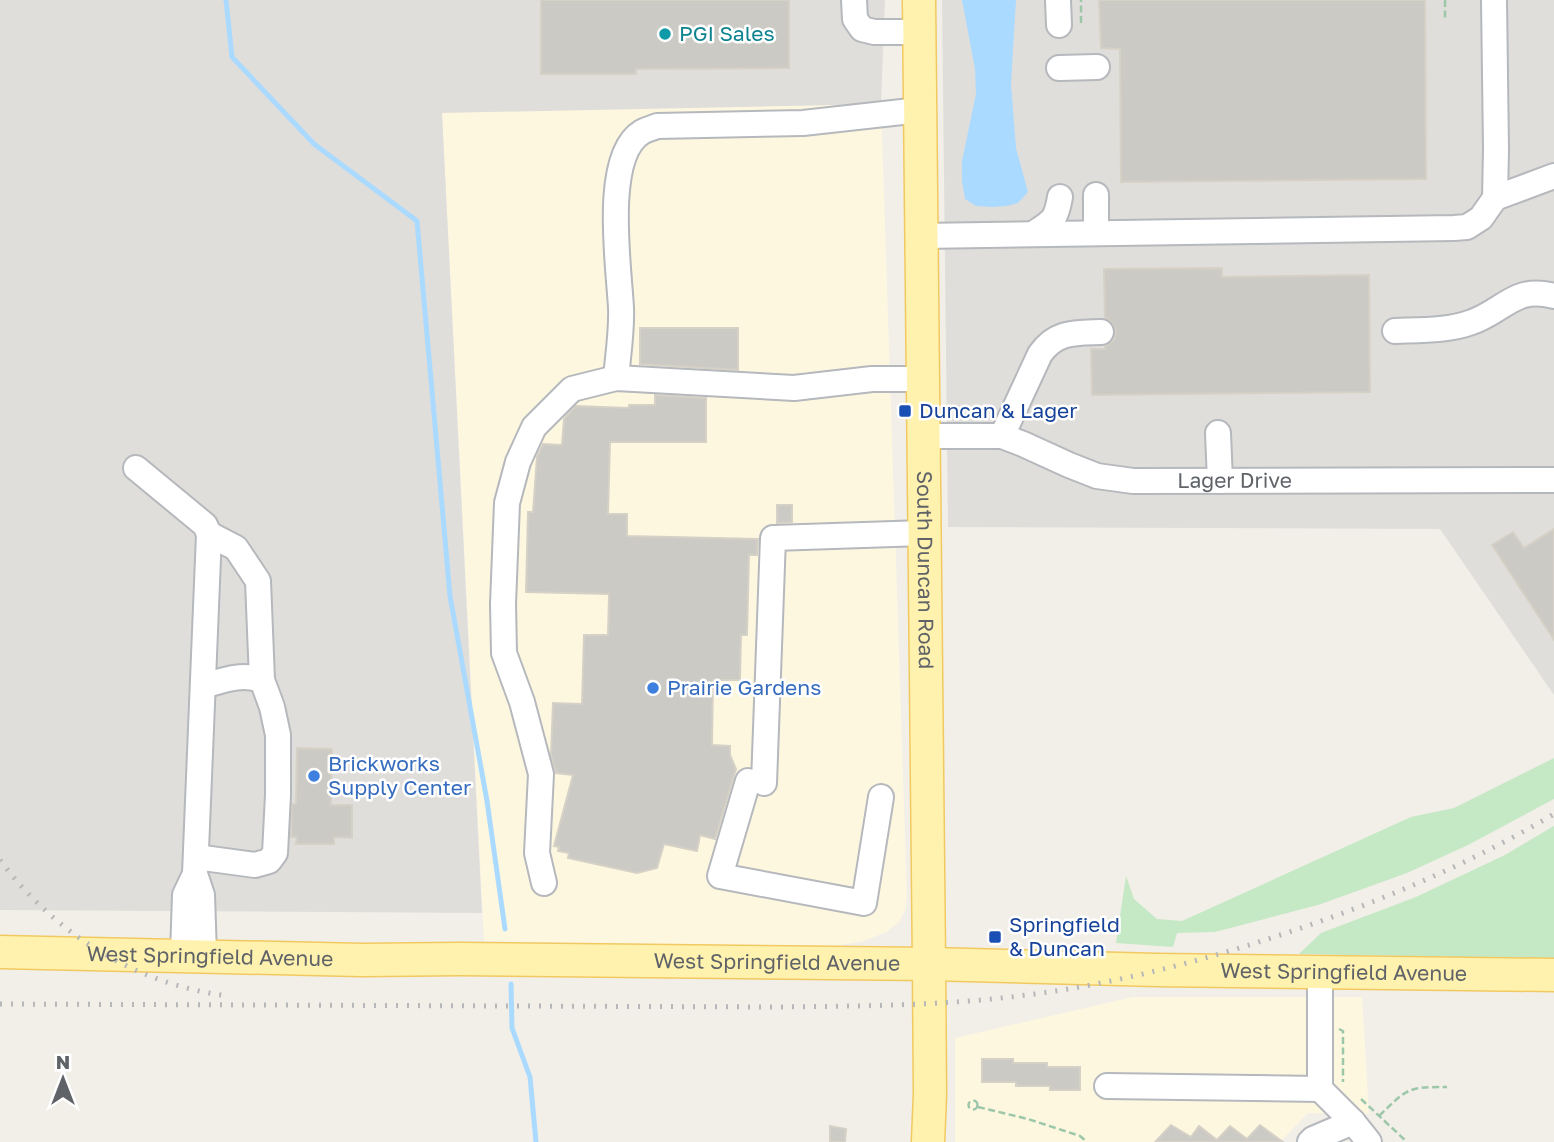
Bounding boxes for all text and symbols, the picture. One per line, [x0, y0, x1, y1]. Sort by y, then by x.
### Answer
place label: PGI Sales [679, 20, 775, 46]
marker: PGI Sales [657, 26, 673, 42]
place label: Duncan & Lager [919, 397, 1077, 423]
marker: Duncan & Lager [897, 403, 913, 419]
street label: Lager Drive [1177, 467, 1292, 493]
street label: South Duncan Road [912, 470, 940, 669]
place label: Prairie Gardens [667, 674, 821, 700]
marker: Prairie Gardens [645, 680, 661, 696]
place label: Brickworks Supply Center [328, 750, 471, 800]
marker: Brickworks Supply Center [306, 768, 322, 784]
place label: Springfield & Duncan [1009, 911, 1120, 961]
marker: Springfield & Duncan [987, 929, 1003, 945]
street label: West Springfield Avenue [86, 940, 334, 971]
street label: West Springfield Avenue [653, 947, 900, 976]
street label: West Springfield Avenue [1220, 957, 1467, 986]
north arrow [28, 1044, 98, 1114]
text: N [56, 1050, 70, 1073]

